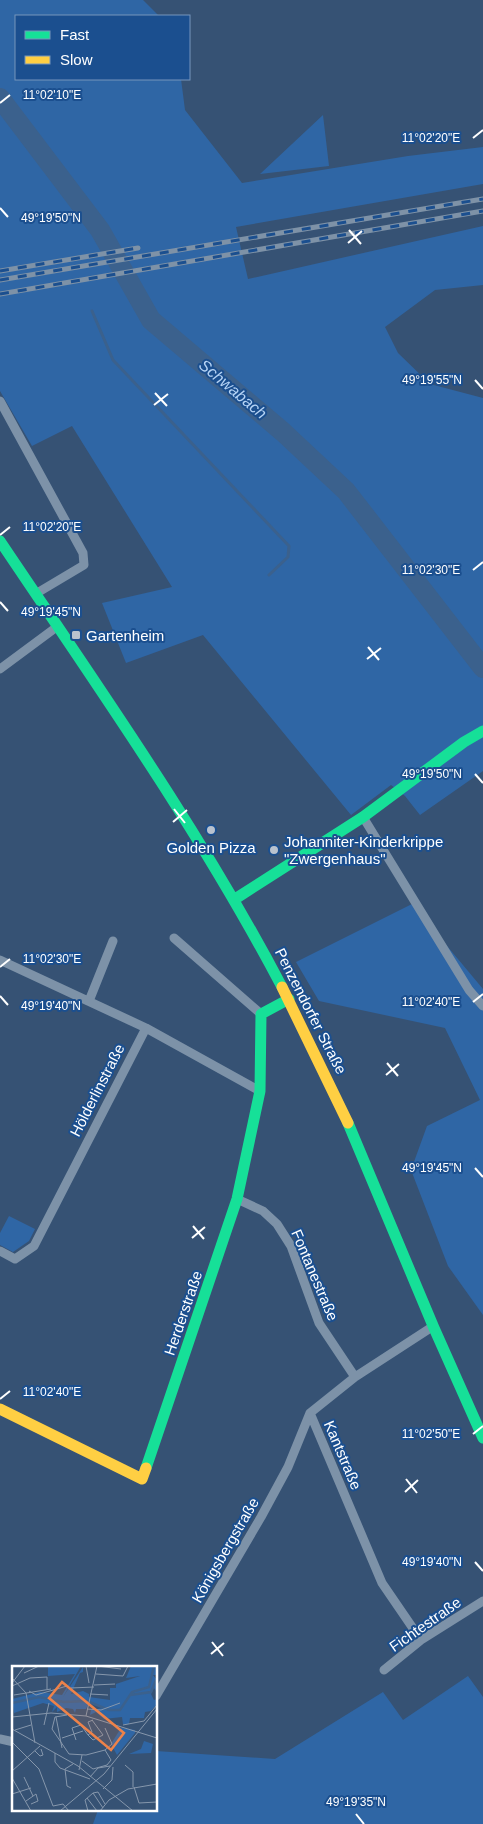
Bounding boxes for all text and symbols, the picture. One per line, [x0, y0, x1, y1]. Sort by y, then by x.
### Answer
legend [15, 15, 190, 80]
text: Fast [60, 26, 90, 43]
text: Slow [60, 51, 93, 68]
text: 11°02'10"E [23, 88, 81, 102]
text: 11°02'20"E [402, 131, 460, 145]
text: 49°19'50"N [21, 211, 81, 225]
water label: Schwabach [196, 356, 270, 422]
text: 49°19'55"N [402, 373, 462, 387]
text: 11°02'20"E [23, 520, 81, 534]
text: 11°02'30"E [402, 563, 460, 577]
text: 49°19'45"N [21, 605, 81, 619]
place label: Gartenheim [86, 627, 164, 644]
marker: Gartenheim [70, 629, 82, 641]
text: 49°19'50"N [402, 767, 462, 781]
marker: Golden Pizza [205, 824, 217, 836]
place label: Johanniter-Kinderkrippe "Zwergenhaus" [284, 833, 443, 867]
place label: Golden Pizza [166, 839, 256, 856]
marker: Johanniter-Kinderkrippe "Zwergenhaus" [268, 844, 280, 856]
street label: Penzendorfer Straße [272, 945, 350, 1077]
text: 11°02'30"E [23, 952, 81, 966]
text: 11°02'40"E [402, 995, 460, 1009]
text: 49°19'40"N [21, 999, 81, 1013]
street label: Hölderlinstraße [66, 1041, 128, 1139]
text: 49°19'45"N [402, 1161, 462, 1175]
street label: Fontanestraße [288, 1227, 342, 1323]
street label: Herderstraße [161, 1268, 205, 1358]
text: 11°02'40"E [23, 1385, 81, 1399]
street label: Kantstraße [321, 1418, 365, 1492]
text: 11°02'50"E [402, 1427, 460, 1441]
street label: Königsbergstraße [188, 1494, 262, 1606]
text: 49°19'40"N [402, 1555, 462, 1569]
street label: Fichtestraße [386, 1593, 464, 1655]
inset map [12, 1666, 158, 1812]
text: 49°19'35"N [326, 1795, 386, 1809]

